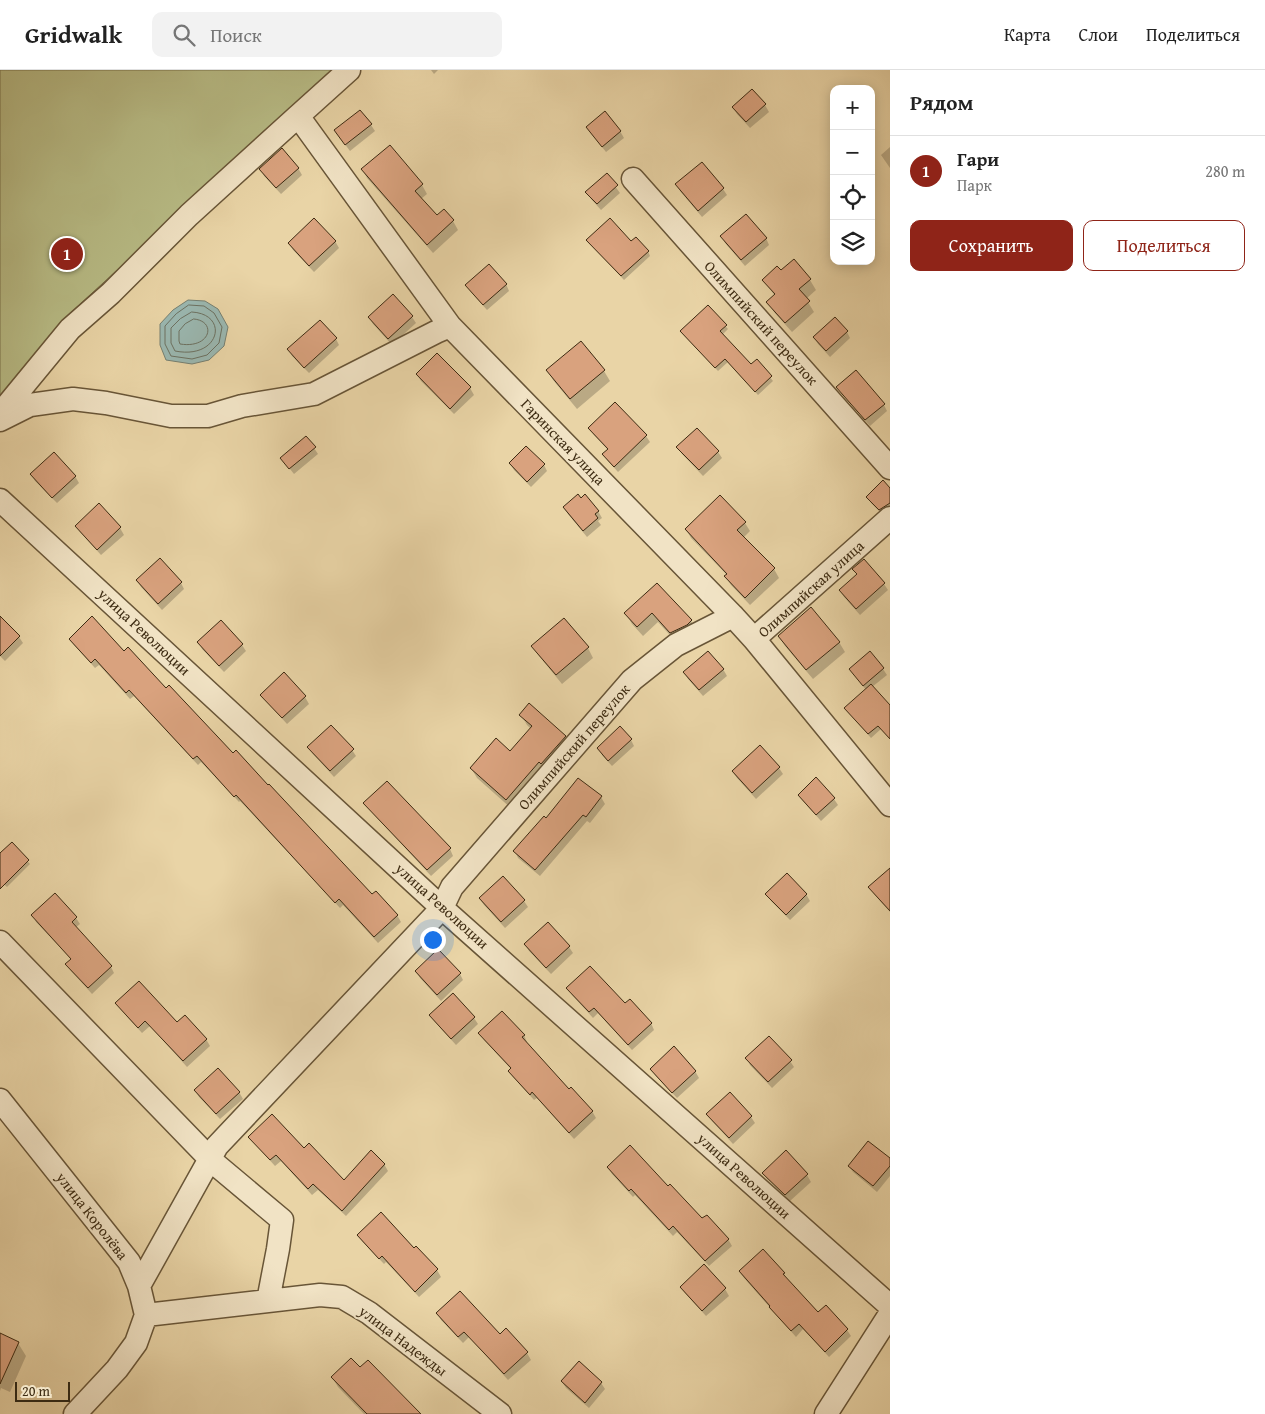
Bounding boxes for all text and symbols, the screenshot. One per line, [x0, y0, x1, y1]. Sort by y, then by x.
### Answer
search box [152, 12, 502, 57]
text: Gridwalk [25, 17, 122, 52]
icon: search [170, 21, 198, 49]
text: Поиск [210, 21, 262, 49]
text: Карта [1004, 21, 1051, 48]
text: Слои [1079, 21, 1118, 48]
text: Поделиться [1146, 21, 1240, 48]
map controls [830, 85, 875, 265]
button: + [830, 85, 875, 130]
text: Рядом [910, 87, 973, 118]
button: − [830, 130, 875, 175]
text: Гари [957, 145, 999, 173]
text: 1 [922, 159, 930, 183]
text: 280 m [1205, 159, 1245, 183]
text: Парк [957, 173, 992, 197]
button: locate [830, 175, 875, 220]
button: layers [830, 220, 875, 265]
button: Сохранить [910, 220, 1073, 271]
button: Поделиться [1083, 220, 1245, 271]
pin: 1 [51, 235, 83, 273]
street label: Олимпийский переулок [700, 256, 823, 390]
street label: Гаринская улица [516, 394, 611, 490]
street label: Олимпийская улица [753, 535, 869, 642]
street label: улица Революции [93, 583, 195, 680]
street label: Олимпийский переулок [513, 679, 634, 814]
street label: улица Революции [390, 857, 494, 953]
your location [420, 927, 446, 953]
street label: улица Революции [692, 1127, 796, 1223]
street label: улица Королёва [51, 1167, 134, 1265]
street label: улица Надежды [354, 1300, 452, 1381]
scale bar [15, 1379, 70, 1402]
text: 20 m [22, 1381, 50, 1401]

